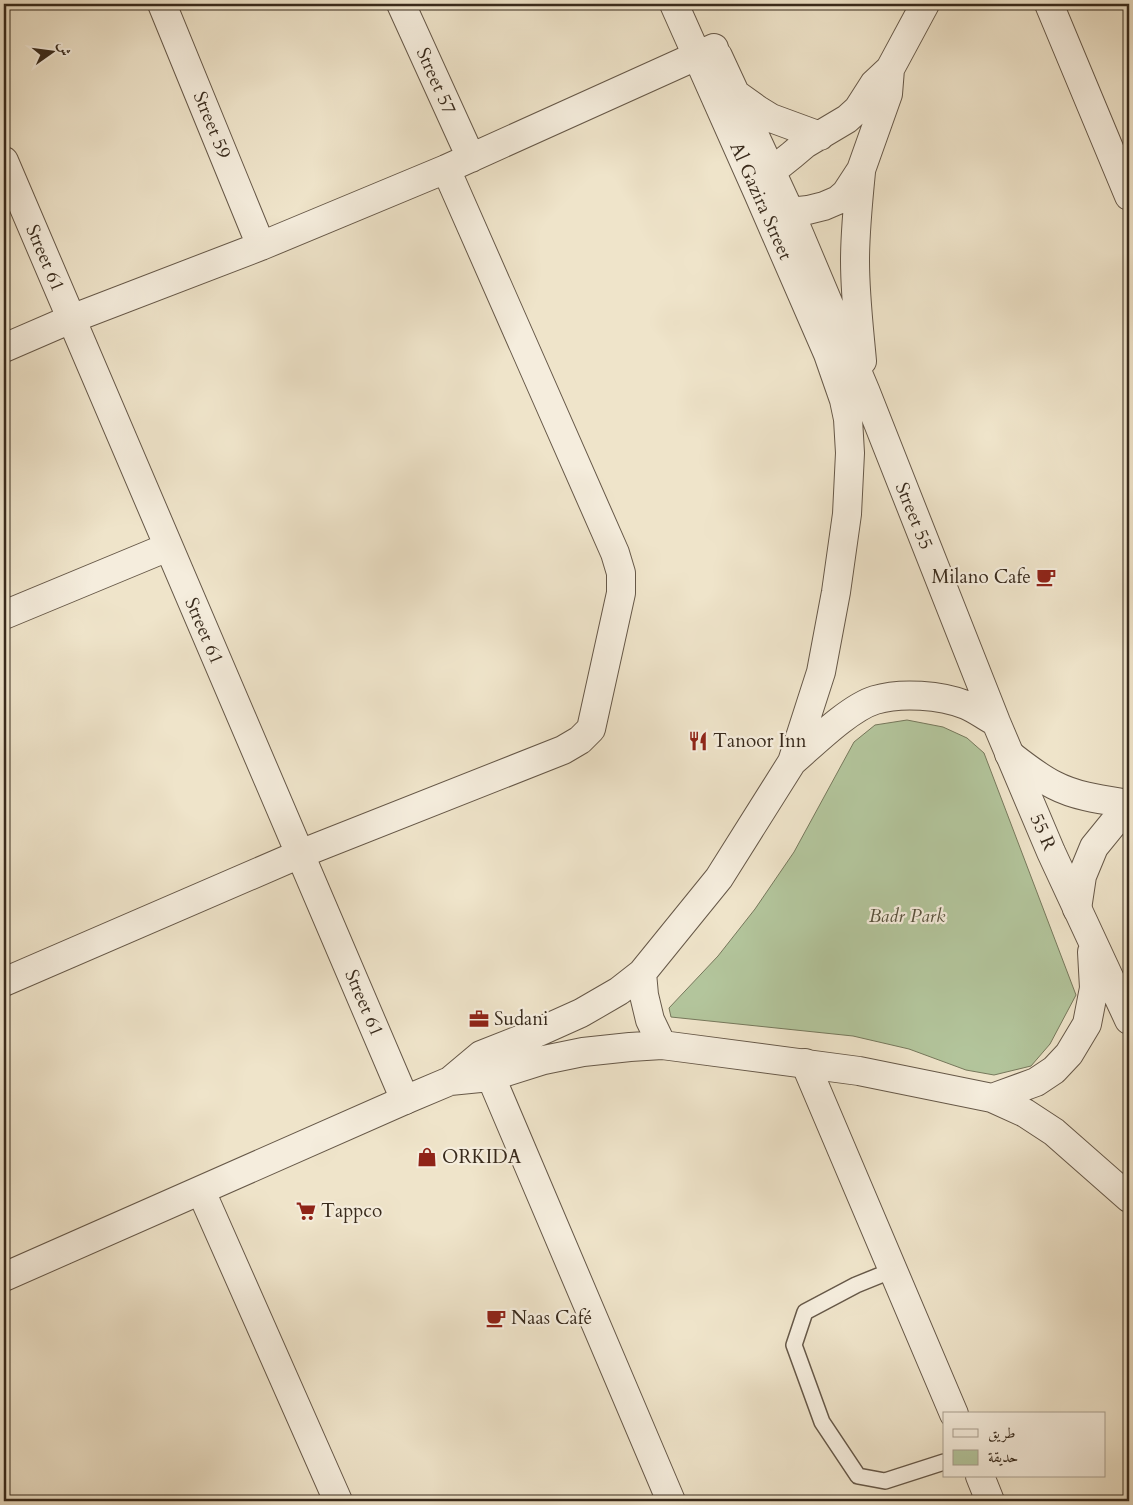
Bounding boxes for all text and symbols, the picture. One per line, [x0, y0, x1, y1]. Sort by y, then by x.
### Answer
north arrow [28, 28, 78, 78]
text: ش [53, 40, 75, 58]
street label: Street 57 [410, 44, 462, 119]
street label: Street 59 [187, 88, 237, 163]
street label: Al Gazira Street [723, 138, 799, 264]
street label: Street 61 [19, 221, 71, 295]
street label: Street 55 [889, 479, 939, 553]
place label: Milano Cafe [931, 564, 1031, 590]
cafe icon: Milano Cafe [1035, 566, 1057, 588]
street label: Street 61 [178, 594, 230, 668]
place label: Tanoor Inn [713, 728, 807, 754]
restaurant icon: Tanoor Inn [687, 730, 709, 752]
street label: 55 R [1024, 810, 1063, 855]
park label: Badr Park [869, 903, 946, 929]
street label: Street 61 [338, 966, 390, 1040]
place label: Sudani [494, 1006, 548, 1032]
office icon: Sudani [468, 1008, 490, 1030]
place label: ORKIDA [442, 1144, 522, 1170]
shop icon: ORKIDA [416, 1146, 438, 1168]
place label: Tappco [321, 1198, 382, 1224]
supermarket icon: Tappco [295, 1200, 317, 1222]
place label: Naas Café [511, 1305, 592, 1331]
cafe icon: Naas Café [485, 1307, 507, 1329]
legend [943, 1412, 1106, 1478]
text: طريق [988, 1423, 1015, 1443]
text: حديقة [988, 1447, 1018, 1467]

